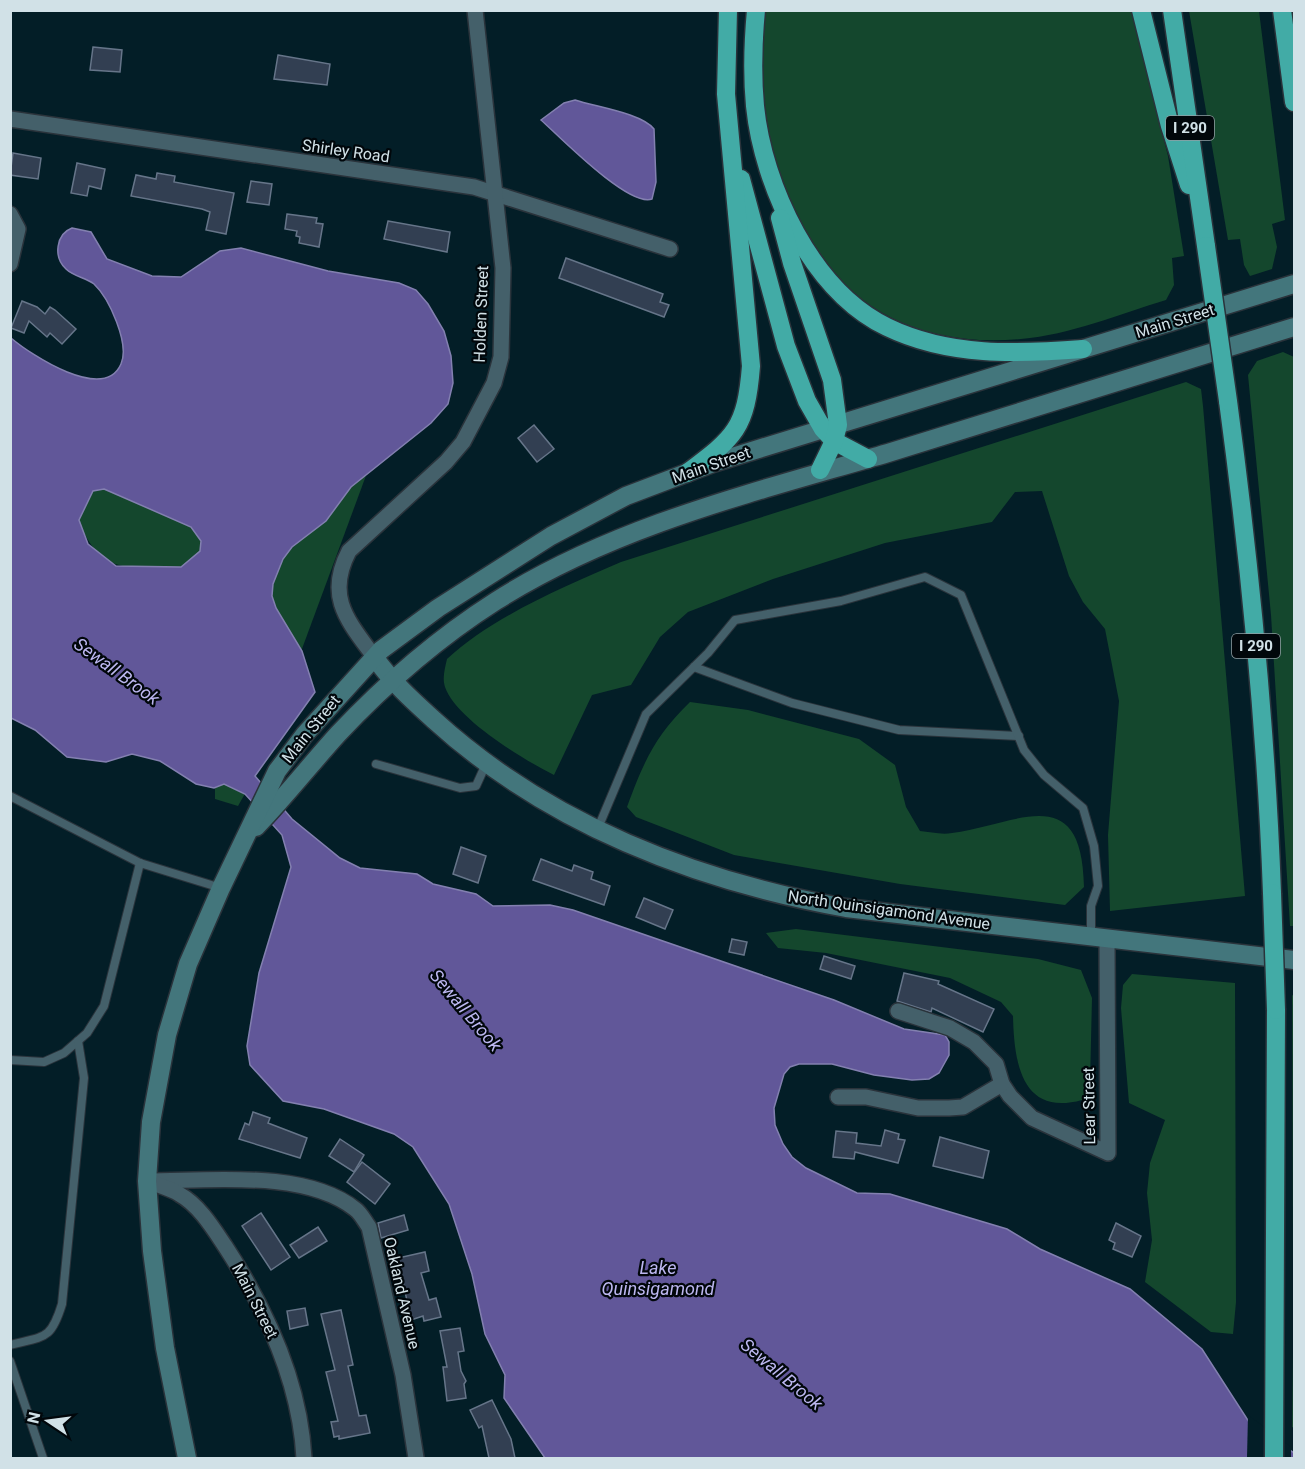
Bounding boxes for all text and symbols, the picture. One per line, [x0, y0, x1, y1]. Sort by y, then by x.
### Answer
road number: I 290 [1166, 116, 1214, 140]
street label: Shirley Road [301, 135, 391, 167]
street label: Holden Street [470, 265, 492, 363]
street label: Main Street [1133, 300, 1217, 342]
street label: Main Street [669, 443, 753, 487]
water label: Sewall Brook [70, 633, 165, 710]
road number: I 290 [1232, 634, 1280, 658]
street label: Main Street [278, 691, 344, 767]
street label: North Quinsigamond Avenue [787, 886, 991, 934]
water label: Sewall Brook [426, 965, 507, 1056]
street label: Lear Street [1079, 1067, 1099, 1145]
street label: Oakland Avenue [380, 1235, 424, 1351]
water label: Lake Quinsigamond [602, 1257, 716, 1299]
street label: Main Street [228, 1260, 282, 1342]
water label: Sewall Brook [737, 1334, 828, 1415]
north arrow [18, 1391, 78, 1451]
text: N [23, 1410, 44, 1425]

